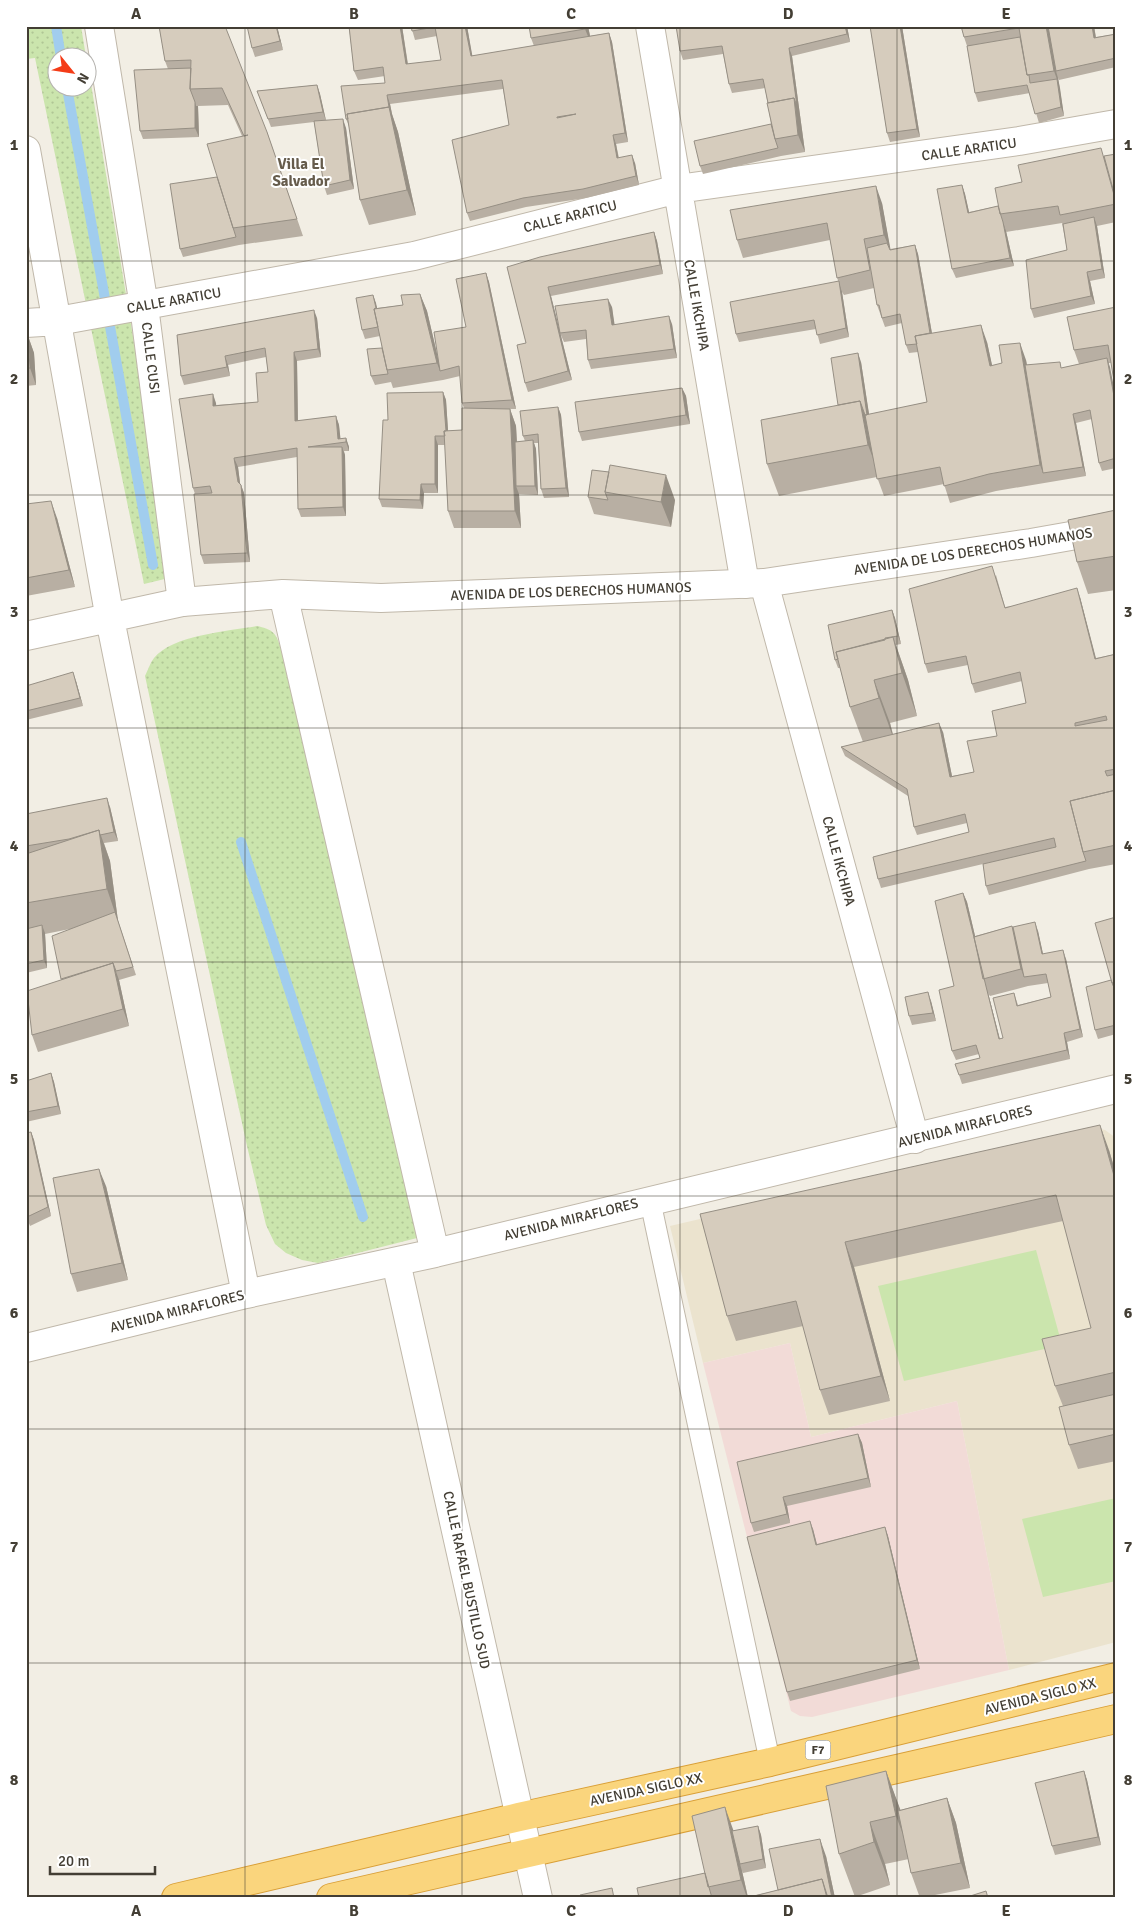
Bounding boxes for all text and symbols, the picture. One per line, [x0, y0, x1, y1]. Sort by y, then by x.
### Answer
text: A [131, 4, 142, 24]
text: B [349, 4, 359, 24]
text: C [566, 4, 576, 24]
text: D [783, 4, 794, 24]
text: E [1001, 4, 1011, 24]
north arrow [48, 48, 98, 98]
text: N [73, 70, 93, 87]
street label: CALLE ARATICU [920, 134, 1018, 165]
text: 1 [10, 135, 19, 155]
text: 1 [1124, 135, 1133, 155]
district label: Villa El Salvador [272, 155, 330, 190]
street label: CALLE ARATICU [522, 197, 619, 236]
street label: CALLE IKCHIPA [680, 258, 713, 352]
street label: CALLE ARATICU [125, 284, 223, 317]
street label: CALLE CUSI [138, 321, 163, 395]
text: 2 [10, 369, 18, 389]
text: 2 [1124, 369, 1132, 389]
street label: AVENIDA DE LOS DERECHOS HUMANOS [853, 524, 1094, 579]
street label: AVENIDA DE LOS DERECHOS HUMANOS [450, 579, 692, 604]
text: 3 [10, 602, 18, 622]
text: 3 [1124, 602, 1132, 622]
street label: CALLE IKCHIPA [818, 814, 859, 908]
text: 4 [10, 836, 19, 856]
text: 4 [1124, 836, 1133, 856]
text: 5 [10, 1069, 18, 1089]
text: 5 [1124, 1069, 1132, 1089]
street label: AVENIDA MIRAFLORES [896, 1102, 1034, 1151]
street label: AVENIDA MIRAFLORES [502, 1195, 640, 1244]
street label: AVENIDA MIRAFLORES [108, 1287, 246, 1336]
text: 6 [10, 1303, 19, 1323]
text: 6 [1124, 1303, 1133, 1323]
street label: CALLE RAFAEL BUSTILLO SUD [439, 1490, 494, 1671]
text: 7 [10, 1537, 19, 1557]
text: 7 [1124, 1537, 1133, 1557]
street label: AVENIDA SIGLO XX [983, 1674, 1098, 1719]
road number: F7 [806, 1740, 830, 1760]
street label: AVENIDA SIGLO XX [588, 1769, 704, 1810]
text: 8 [10, 1770, 19, 1790]
text: 8 [1124, 1770, 1133, 1790]
scale bar [50, 1844, 155, 1876]
text: 20 m [58, 1852, 89, 1870]
text: A [131, 1901, 142, 1921]
text: B [349, 1901, 359, 1921]
text: C [566, 1901, 576, 1921]
text: D [783, 1901, 794, 1921]
text: E [1001, 1901, 1011, 1921]

